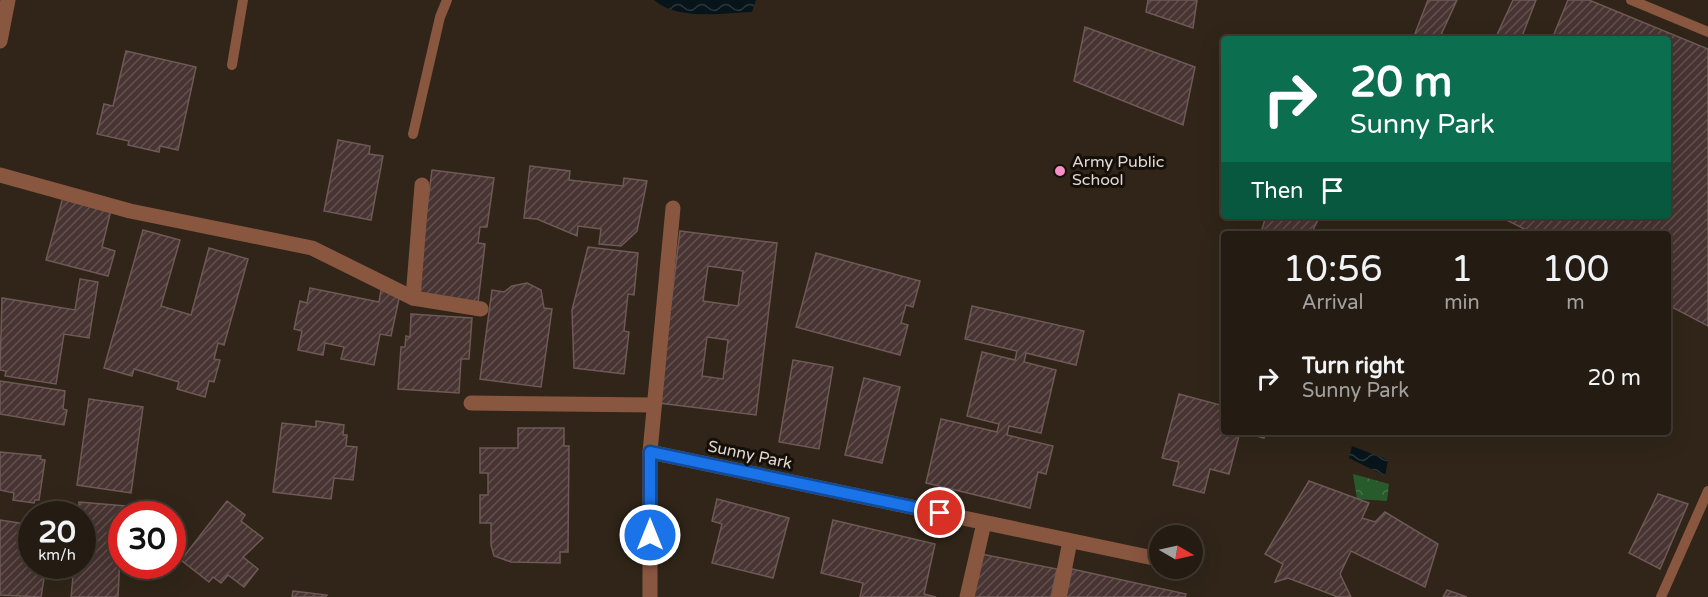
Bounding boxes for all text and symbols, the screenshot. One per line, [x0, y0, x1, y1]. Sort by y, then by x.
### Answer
text: 20 m [1350, 57, 1452, 108]
icon: right [1251, 60, 1329, 138]
text: Sunny Park [1350, 108, 1495, 141]
place label: Army Public School [1072, 152, 1164, 190]
marker: Army Public School [1053, 164, 1067, 178]
icon: arrive [1316, 174, 1349, 207]
text: Then [1251, 178, 1304, 204]
text: 10:56 [1283, 248, 1383, 291]
text: 1 [1451, 248, 1473, 291]
text: 100 [1541, 248, 1609, 291]
text: Arrival [1302, 291, 1364, 315]
text: min [1444, 291, 1480, 315]
text: m [1566, 291, 1585, 315]
text: Turn right [1302, 353, 1404, 379]
icon: right [1251, 362, 1284, 395]
text: 20 m [1587, 365, 1641, 391]
text: Sunny Park [1302, 379, 1409, 403]
street label: Sunny Park [706, 436, 794, 474]
pin [914, 487, 965, 538]
icon: arrive [923, 496, 956, 529]
speed limit sign: 30 [108, 501, 186, 579]
position arrow [618, 503, 682, 567]
text: 20 [38, 514, 76, 551]
north arrow [1149, 525, 1203, 579]
map controls [1149, 525, 1203, 579]
text: km/h [38, 546, 76, 564]

